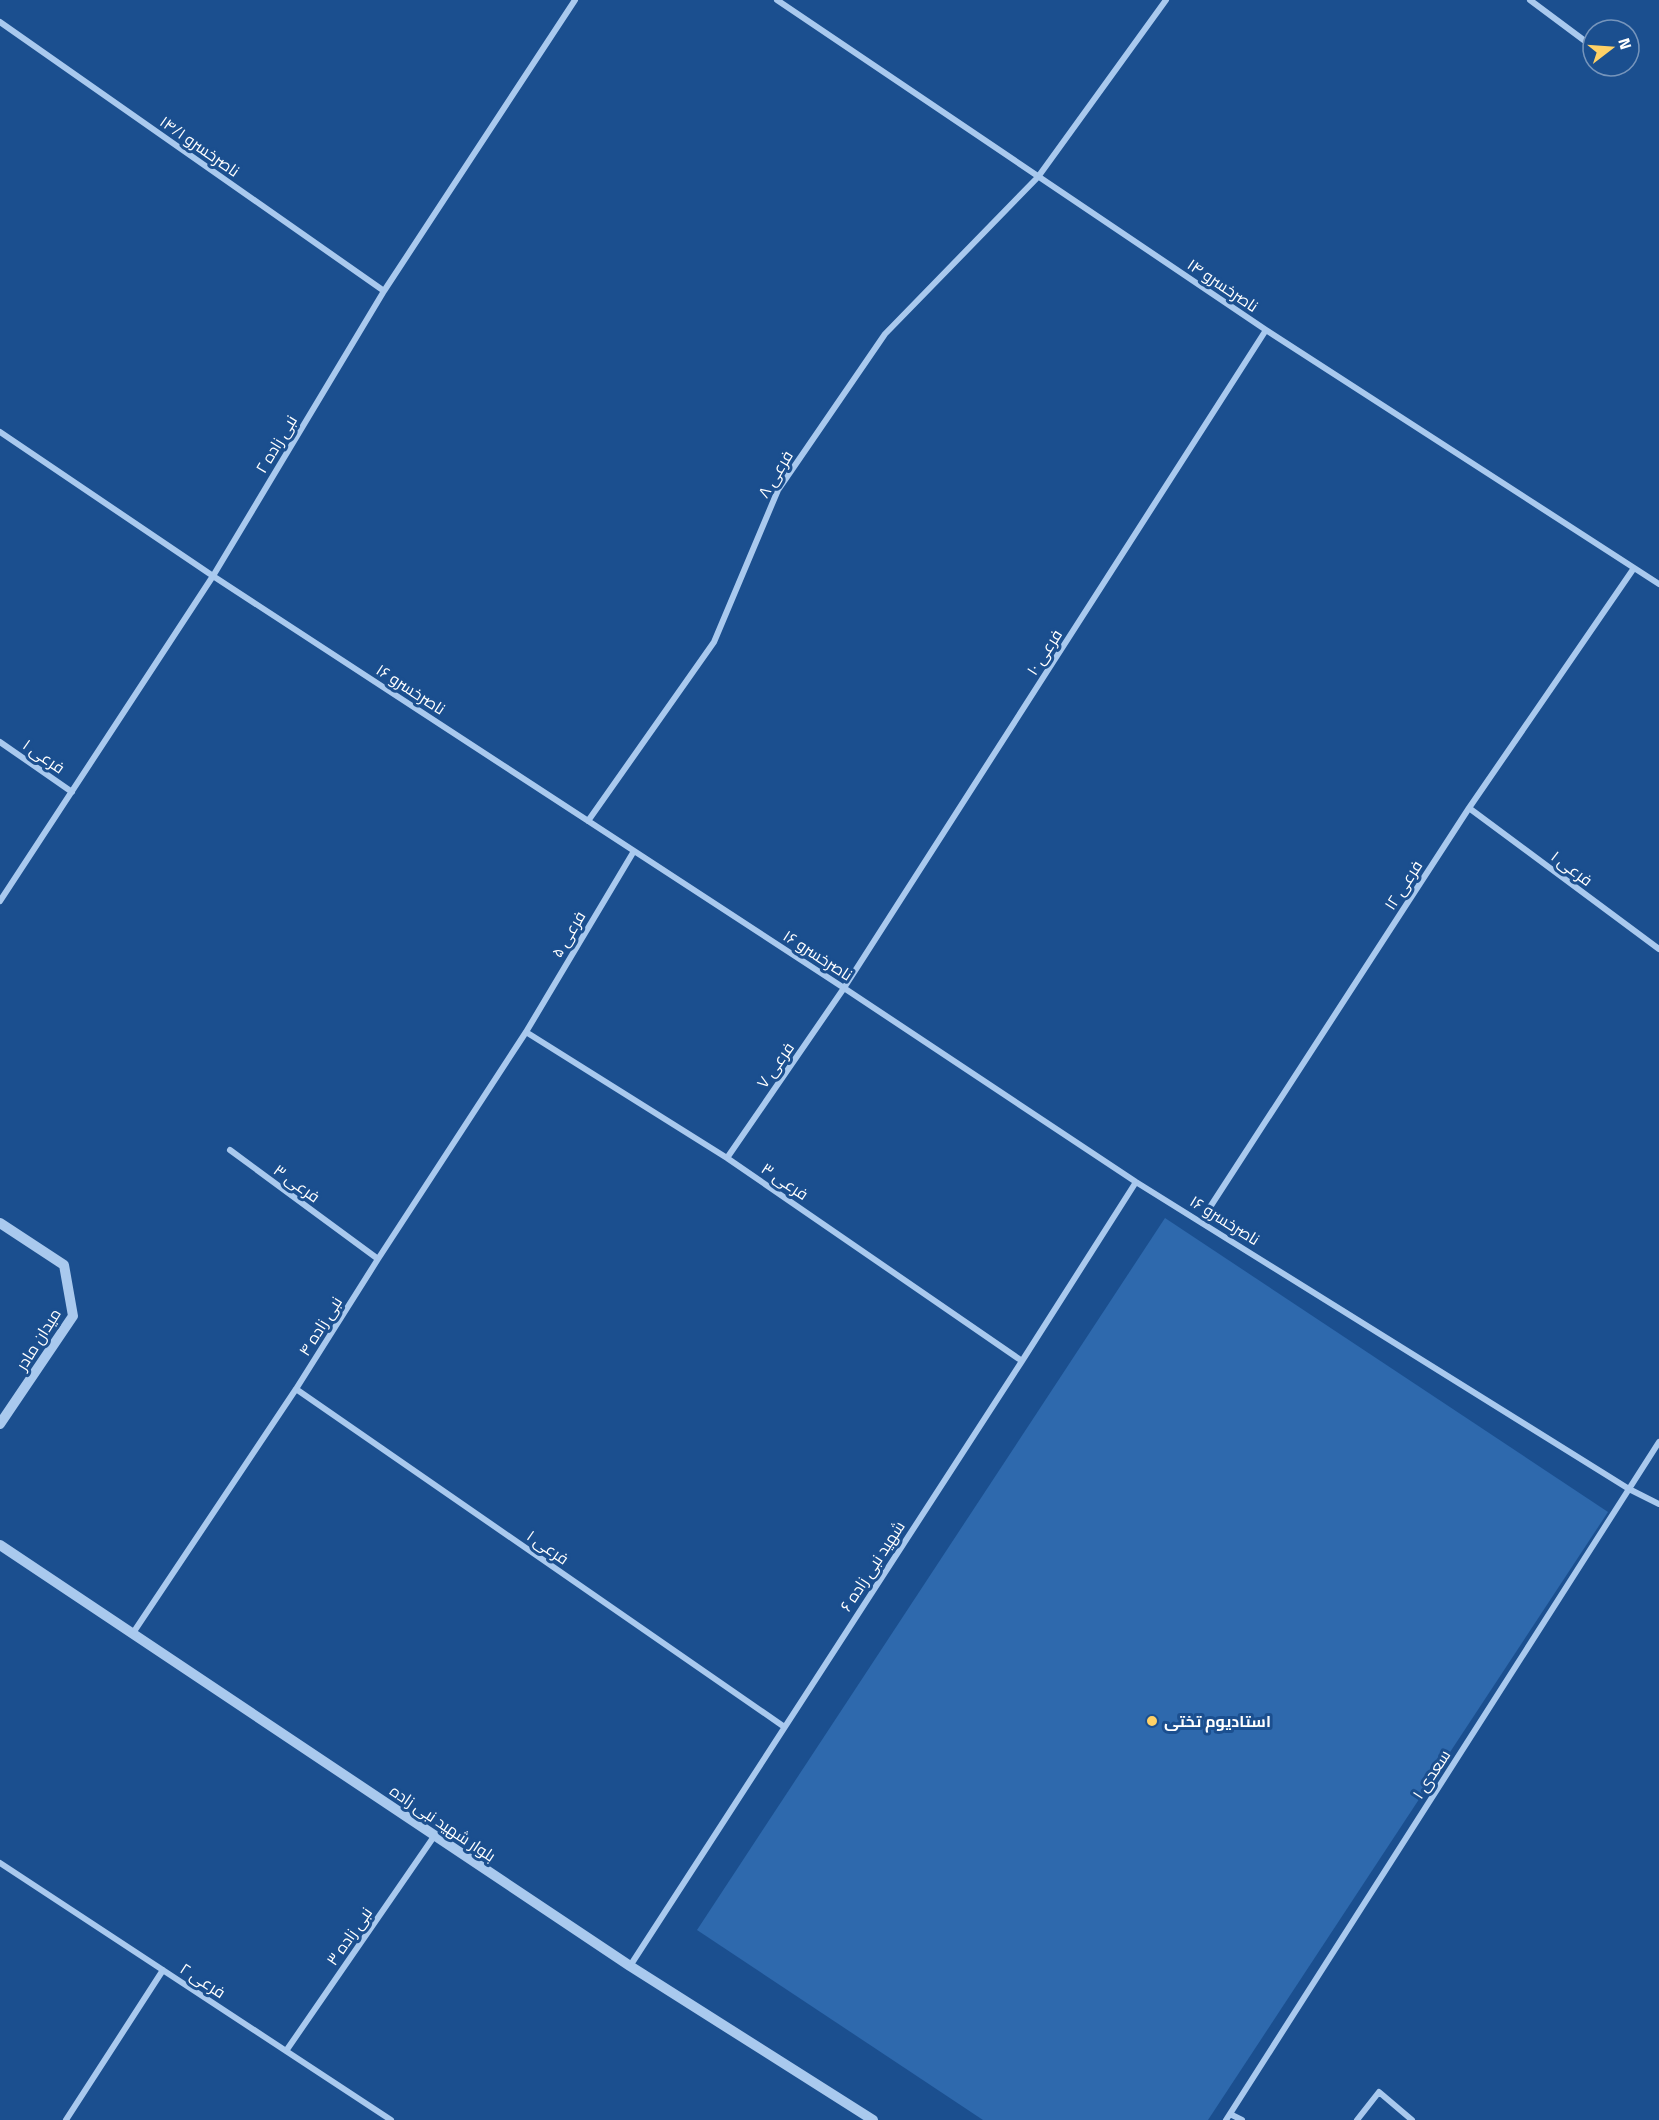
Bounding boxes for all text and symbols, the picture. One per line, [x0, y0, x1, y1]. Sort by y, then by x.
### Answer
north arrow [1581, 18, 1641, 78]
text: N [1612, 35, 1638, 52]
street label: ناصرخسرو ۱۴/۱ [155, 110, 245, 182]
street label: ناصرخسرو ۱۴ [1183, 252, 1263, 318]
street label: نبی زاده ۲ [249, 410, 303, 478]
street label: فرعی ۸ [751, 446, 799, 502]
street label: فرعی ۱۰ [1020, 624, 1068, 680]
street label: ناصرخسرو ۱۶ [372, 658, 450, 720]
street label: فرعی ۱ [18, 733, 70, 779]
street label: فرعی ۱ [1546, 844, 1598, 892]
street label: فرعی ۱۲ [1378, 855, 1428, 915]
street label: فرعی ۵ [545, 906, 591, 962]
street label: ناصرخسرو ۱۶ [779, 924, 857, 986]
street label: فرعی ۷ [750, 1037, 800, 1093]
street label: فرعی ۳ [757, 1156, 813, 1206]
street label: فرعی ۳ [269, 1158, 325, 1208]
street label: ناصرخسرو ۱۶ [1185, 1189, 1265, 1251]
street label: نبی زاده ۴ [292, 1291, 348, 1361]
street label: میدان مادر [9, 1303, 66, 1375]
street label: شهید نبی زاده ۶ [834, 1516, 910, 1616]
street label: فرعی ۱ [522, 1524, 574, 1570]
place label: استادیوم تختی [1164, 1709, 1271, 1733]
marker: استادیوم تختی [1145, 1714, 1159, 1728]
street label: سعدی ۱ [1406, 1744, 1456, 1804]
street label: بلوار شهید نبی زاده [385, 1779, 501, 1867]
street label: نبی زاده ۳ [320, 1902, 378, 1970]
street label: فرعی ۲ [175, 1956, 231, 2004]

